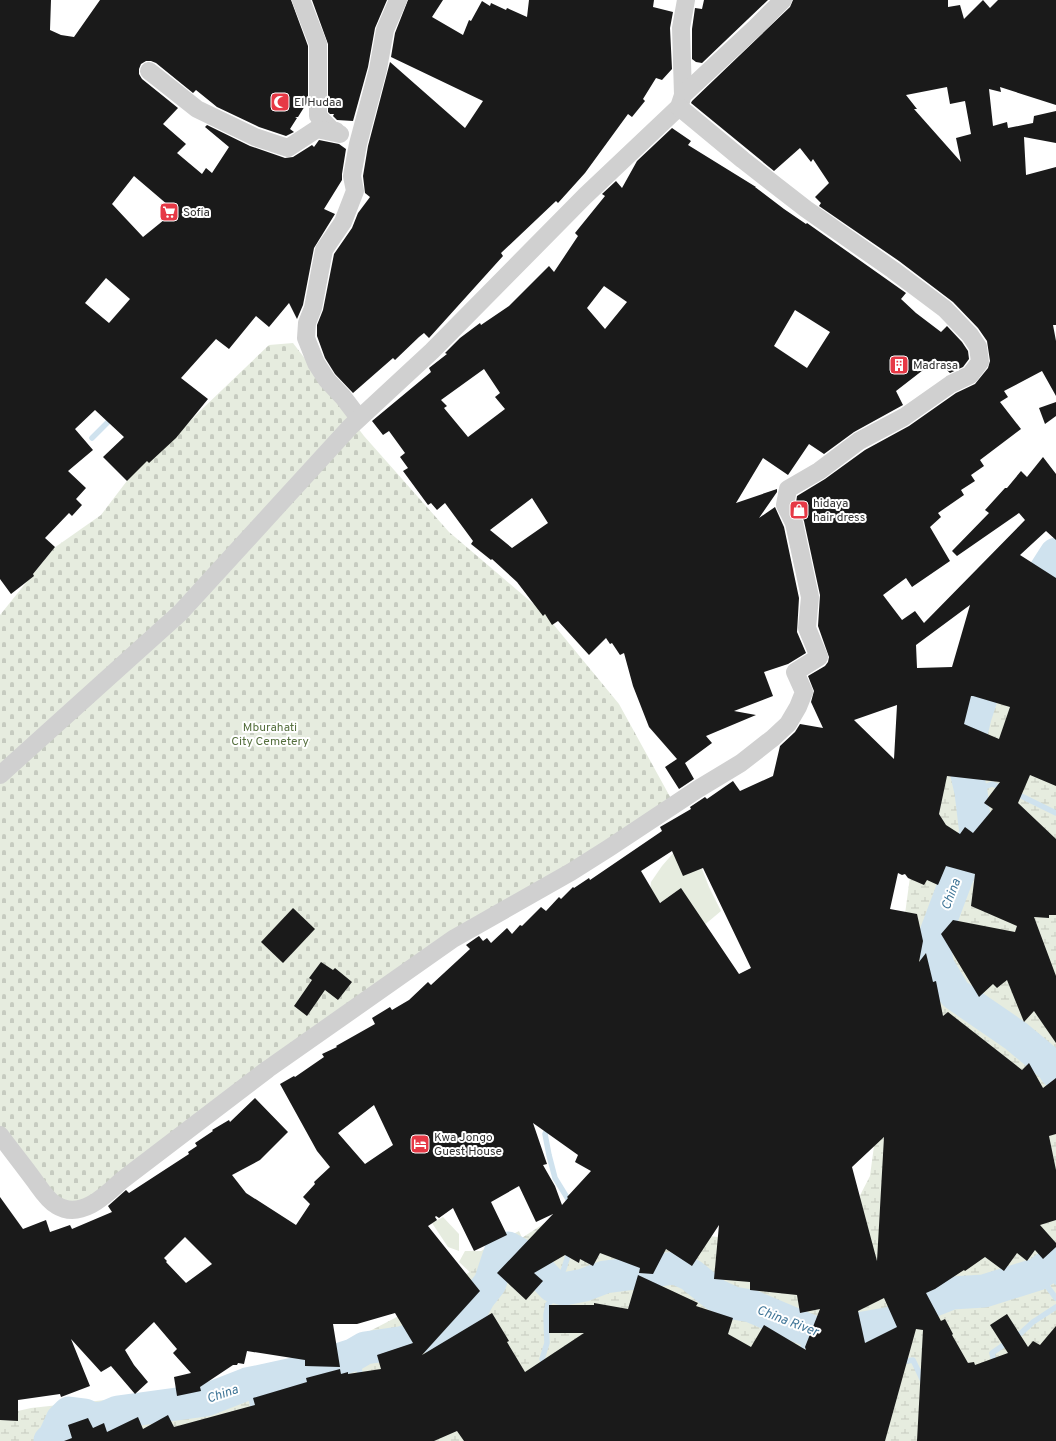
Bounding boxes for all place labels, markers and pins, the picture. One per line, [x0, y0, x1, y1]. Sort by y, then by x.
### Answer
mosque icon: El Hudaa [269, 91, 291, 113]
place label: El Hudaa [294, 95, 342, 111]
supermarket icon: Sofia [158, 201, 180, 223]
place label: Sofia [183, 205, 210, 221]
building icon: Madrasa [888, 354, 910, 376]
place label: Madrasa [913, 358, 958, 374]
place label: hidaya hair dress [813, 496, 865, 526]
shop icon: hidaya hair dress [788, 499, 810, 521]
place label: Kwa Jongo Guest House [434, 1130, 502, 1160]
hotel icon: Kwa Jongo Guest House [409, 1133, 431, 1155]

